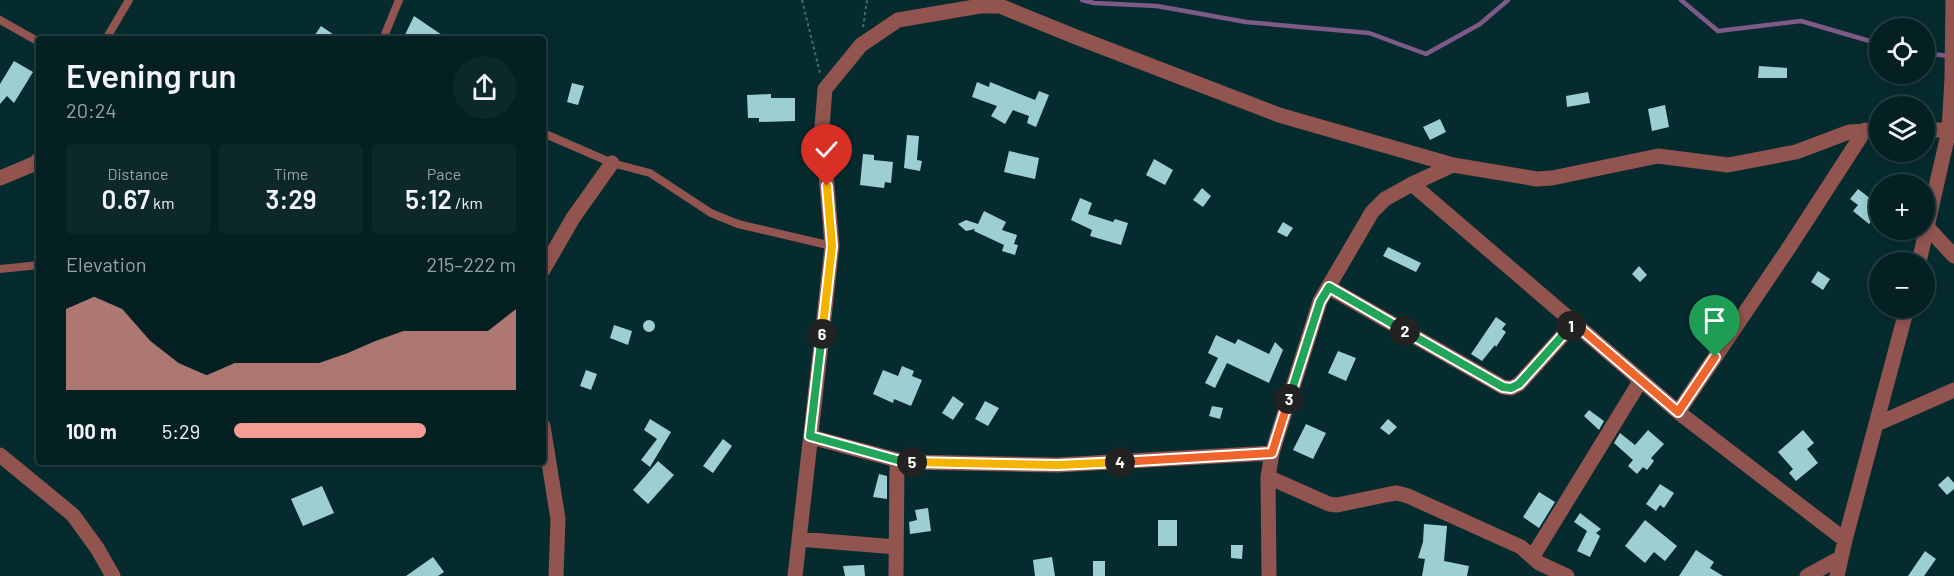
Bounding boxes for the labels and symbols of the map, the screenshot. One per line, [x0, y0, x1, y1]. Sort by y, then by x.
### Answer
pin [801, 124, 852, 186]
pin [1689, 295, 1740, 357]
pin: 1 [1556, 311, 1586, 341]
pin: 2 [1390, 316, 1420, 346]
pin: 6 [807, 319, 837, 349]
pin: 3 [1274, 384, 1304, 414]
pin: 5 [897, 447, 927, 477]
pin: 4 [1105, 447, 1135, 477]

